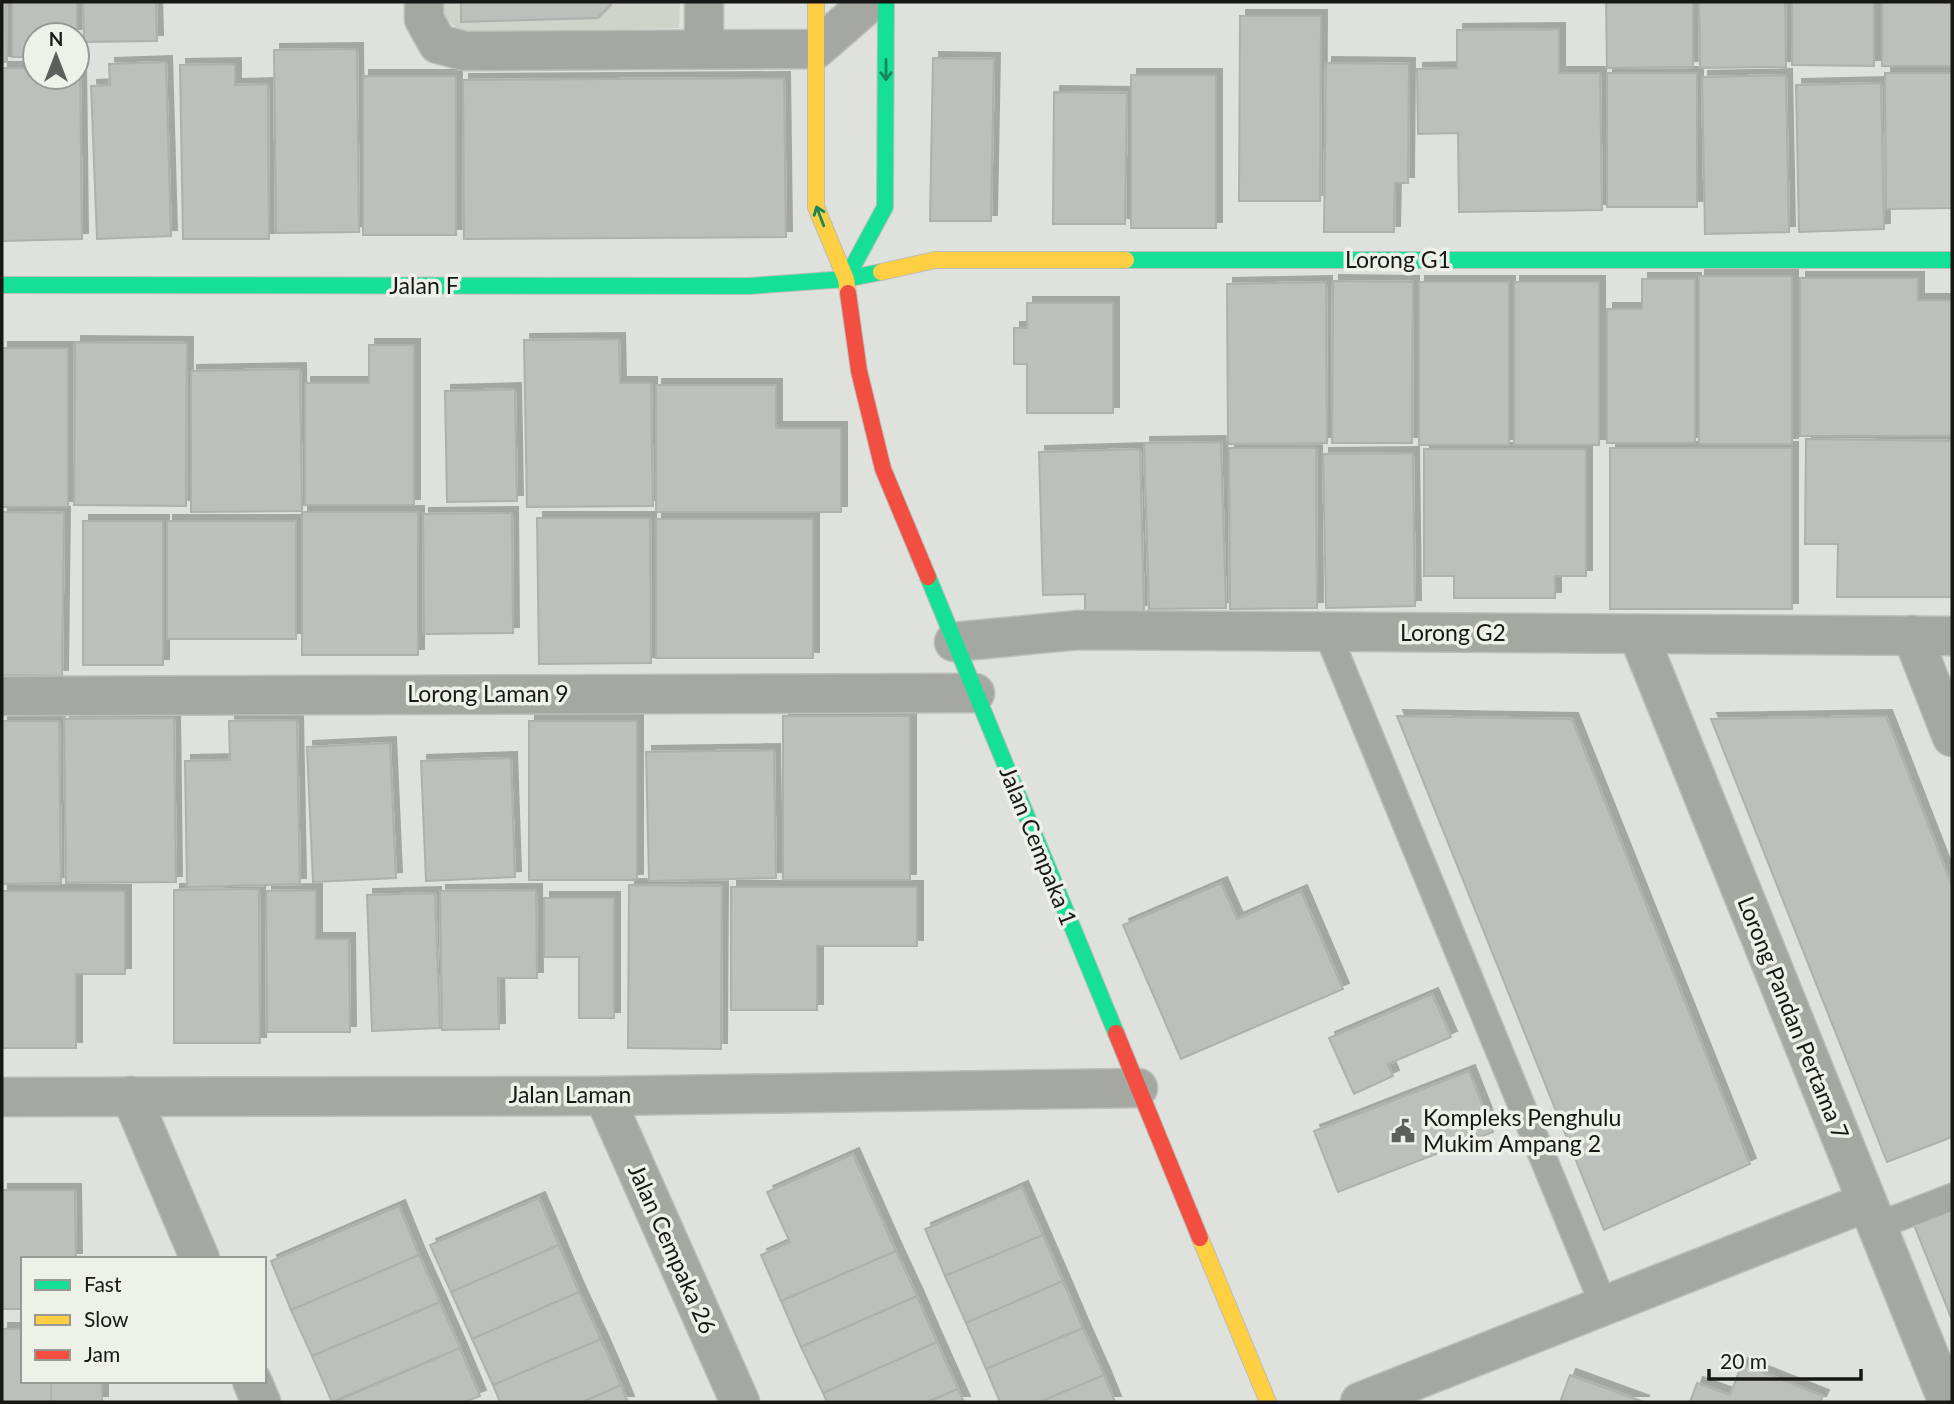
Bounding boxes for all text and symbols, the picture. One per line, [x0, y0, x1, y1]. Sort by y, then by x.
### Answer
north arrow [21, 21, 91, 91]
text: N [49, 27, 63, 50]
one-way arrow [879, 58, 893, 81]
one-way arrow [813, 206, 825, 227]
street label: Lorong G1 [1345, 245, 1451, 273]
street label: Jalan F [389, 271, 459, 299]
street label: Lorong G2 [1400, 618, 1506, 646]
street label: Lorong Laman 9 [407, 679, 569, 707]
street label: Jalan Cempaka 1 [994, 762, 1084, 929]
street label: Lorong Pandan Pertama 7 [1732, 892, 1855, 1143]
street label: Jalan Laman [509, 1080, 631, 1108]
place label: Kompleks Penghulu Mukim Ampang 2 [1423, 1103, 1621, 1157]
public building icon: Kompleks Penghulu Mukim Ampang 2 [1389, 1117, 1417, 1145]
street label: Jalan Cempaka 26 [623, 1160, 723, 1338]
legend [21, 1257, 266, 1383]
text: Fast [84, 1271, 122, 1296]
text: Slow [84, 1306, 129, 1331]
scale bar [1709, 1338, 1861, 1382]
text: Jam [84, 1341, 120, 1366]
text: 20 m [1720, 1348, 1767, 1373]

